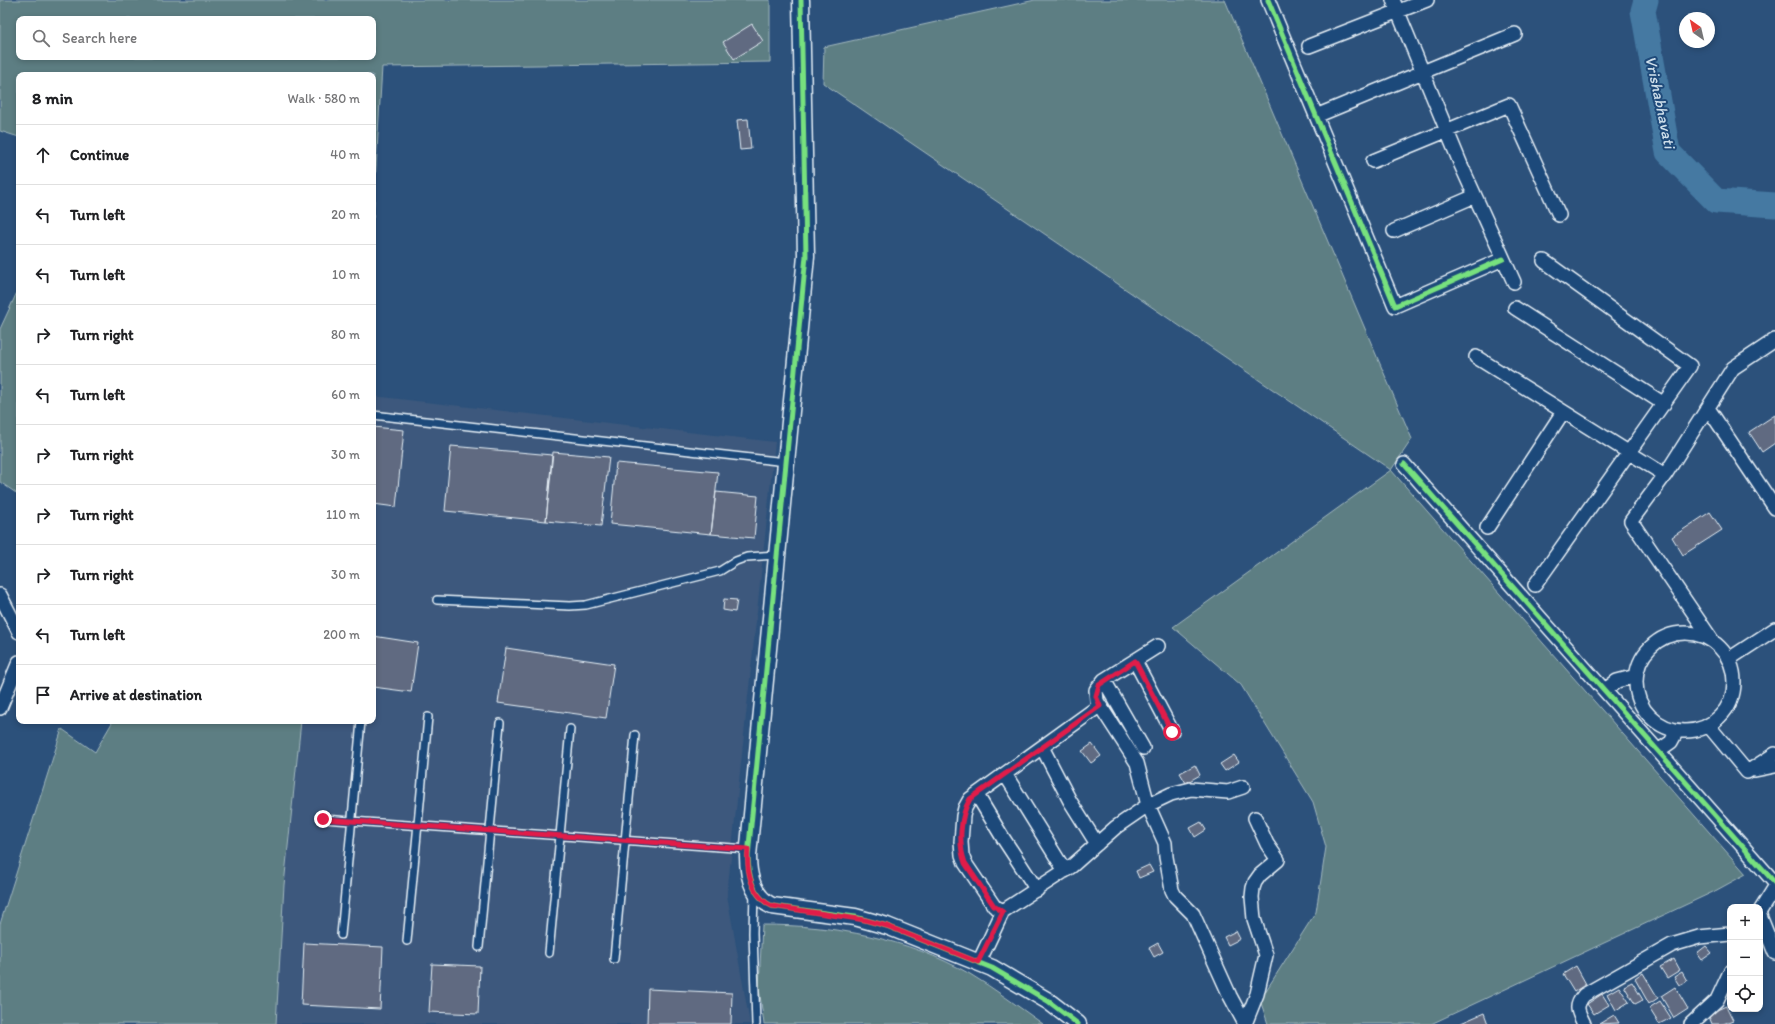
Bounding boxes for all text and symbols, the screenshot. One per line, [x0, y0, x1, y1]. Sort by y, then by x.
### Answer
north arrow [1679, 12, 1715, 48]
search box [16, 16, 376, 60]
icon: search [30, 27, 52, 49]
text: Search here [62, 29, 137, 47]
water label: Vrishabhavati [1641, 54, 1680, 152]
text: 8 min [32, 88, 73, 108]
text: Walk · 580 m [287, 91, 360, 106]
icon: ahead [32, 144, 54, 166]
text: Continue [70, 146, 129, 164]
text: 40 m [330, 147, 360, 162]
icon: left [32, 204, 54, 226]
text: Turn left [70, 206, 125, 224]
text: 20 m [331, 207, 360, 222]
icon: left [32, 264, 54, 286]
text: Turn left [70, 266, 125, 284]
text: 10 m [332, 267, 360, 282]
icon: right [32, 324, 54, 346]
text: Turn right [70, 326, 134, 344]
text: 80 m [331, 327, 360, 342]
icon: left [32, 384, 54, 406]
text: Turn left [70, 386, 125, 404]
text: 60 m [331, 387, 360, 402]
icon: right [32, 444, 54, 466]
text: Turn right [70, 446, 134, 464]
text: 30 m [331, 447, 360, 462]
icon: right [32, 504, 54, 526]
text: Turn right [70, 506, 134, 524]
text: 110 m [326, 507, 360, 522]
icon: right [32, 564, 54, 586]
text: Turn right [70, 566, 134, 584]
text: 30 m [331, 567, 360, 582]
icon: left [32, 624, 54, 646]
text: Turn left [70, 626, 125, 644]
text: 200 m [323, 627, 360, 642]
icon: arrive [32, 684, 54, 706]
text: Arrive at destination [70, 686, 202, 704]
route start [1163, 723, 1181, 741]
route end [314, 810, 332, 828]
map controls [1727, 904, 1763, 1012]
button: + [1727, 904, 1763, 940]
button: − [1727, 940, 1763, 976]
button: locate [1727, 976, 1763, 1012]

